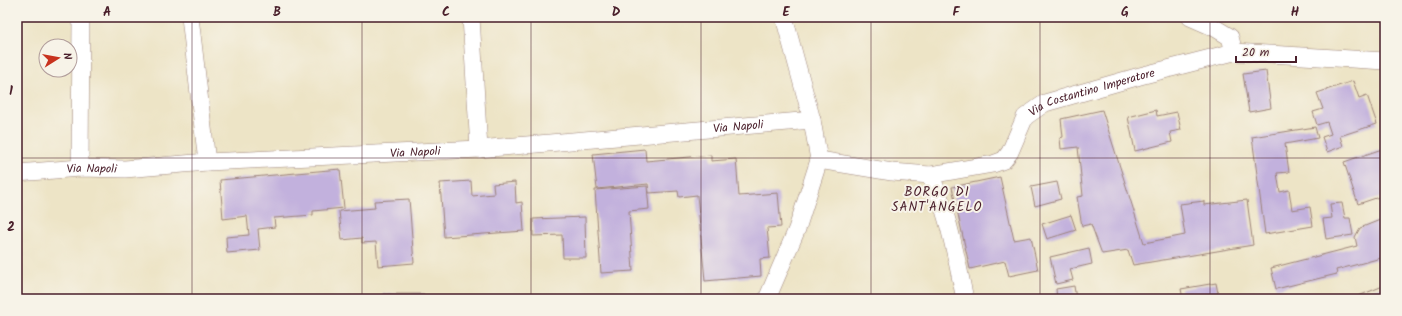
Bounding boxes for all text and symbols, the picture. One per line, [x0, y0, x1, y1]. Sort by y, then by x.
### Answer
text: A [103, 2, 111, 23]
text: B [273, 2, 281, 23]
text: C [442, 2, 450, 23]
text: D [612, 2, 621, 23]
text: E [782, 2, 790, 23]
text: F [952, 2, 960, 23]
text: G [1121, 2, 1129, 23]
text: H [1291, 2, 1300, 23]
north arrow [38, 38, 78, 78]
scale bar [1236, 38, 1296, 64]
text: 20 m [1242, 43, 1270, 62]
text: N [57, 51, 76, 61]
street label: Via Costantino Imperatore [1025, 63, 1158, 122]
text: 1 [9, 81, 13, 102]
street label: Via Napoli [712, 115, 765, 139]
street label: Via Napoli [390, 142, 442, 163]
street label: Via Napoli [66, 159, 118, 179]
district label: BORGO DI SANT'ANGELO [892, 182, 982, 218]
text: 2 [7, 217, 15, 238]

